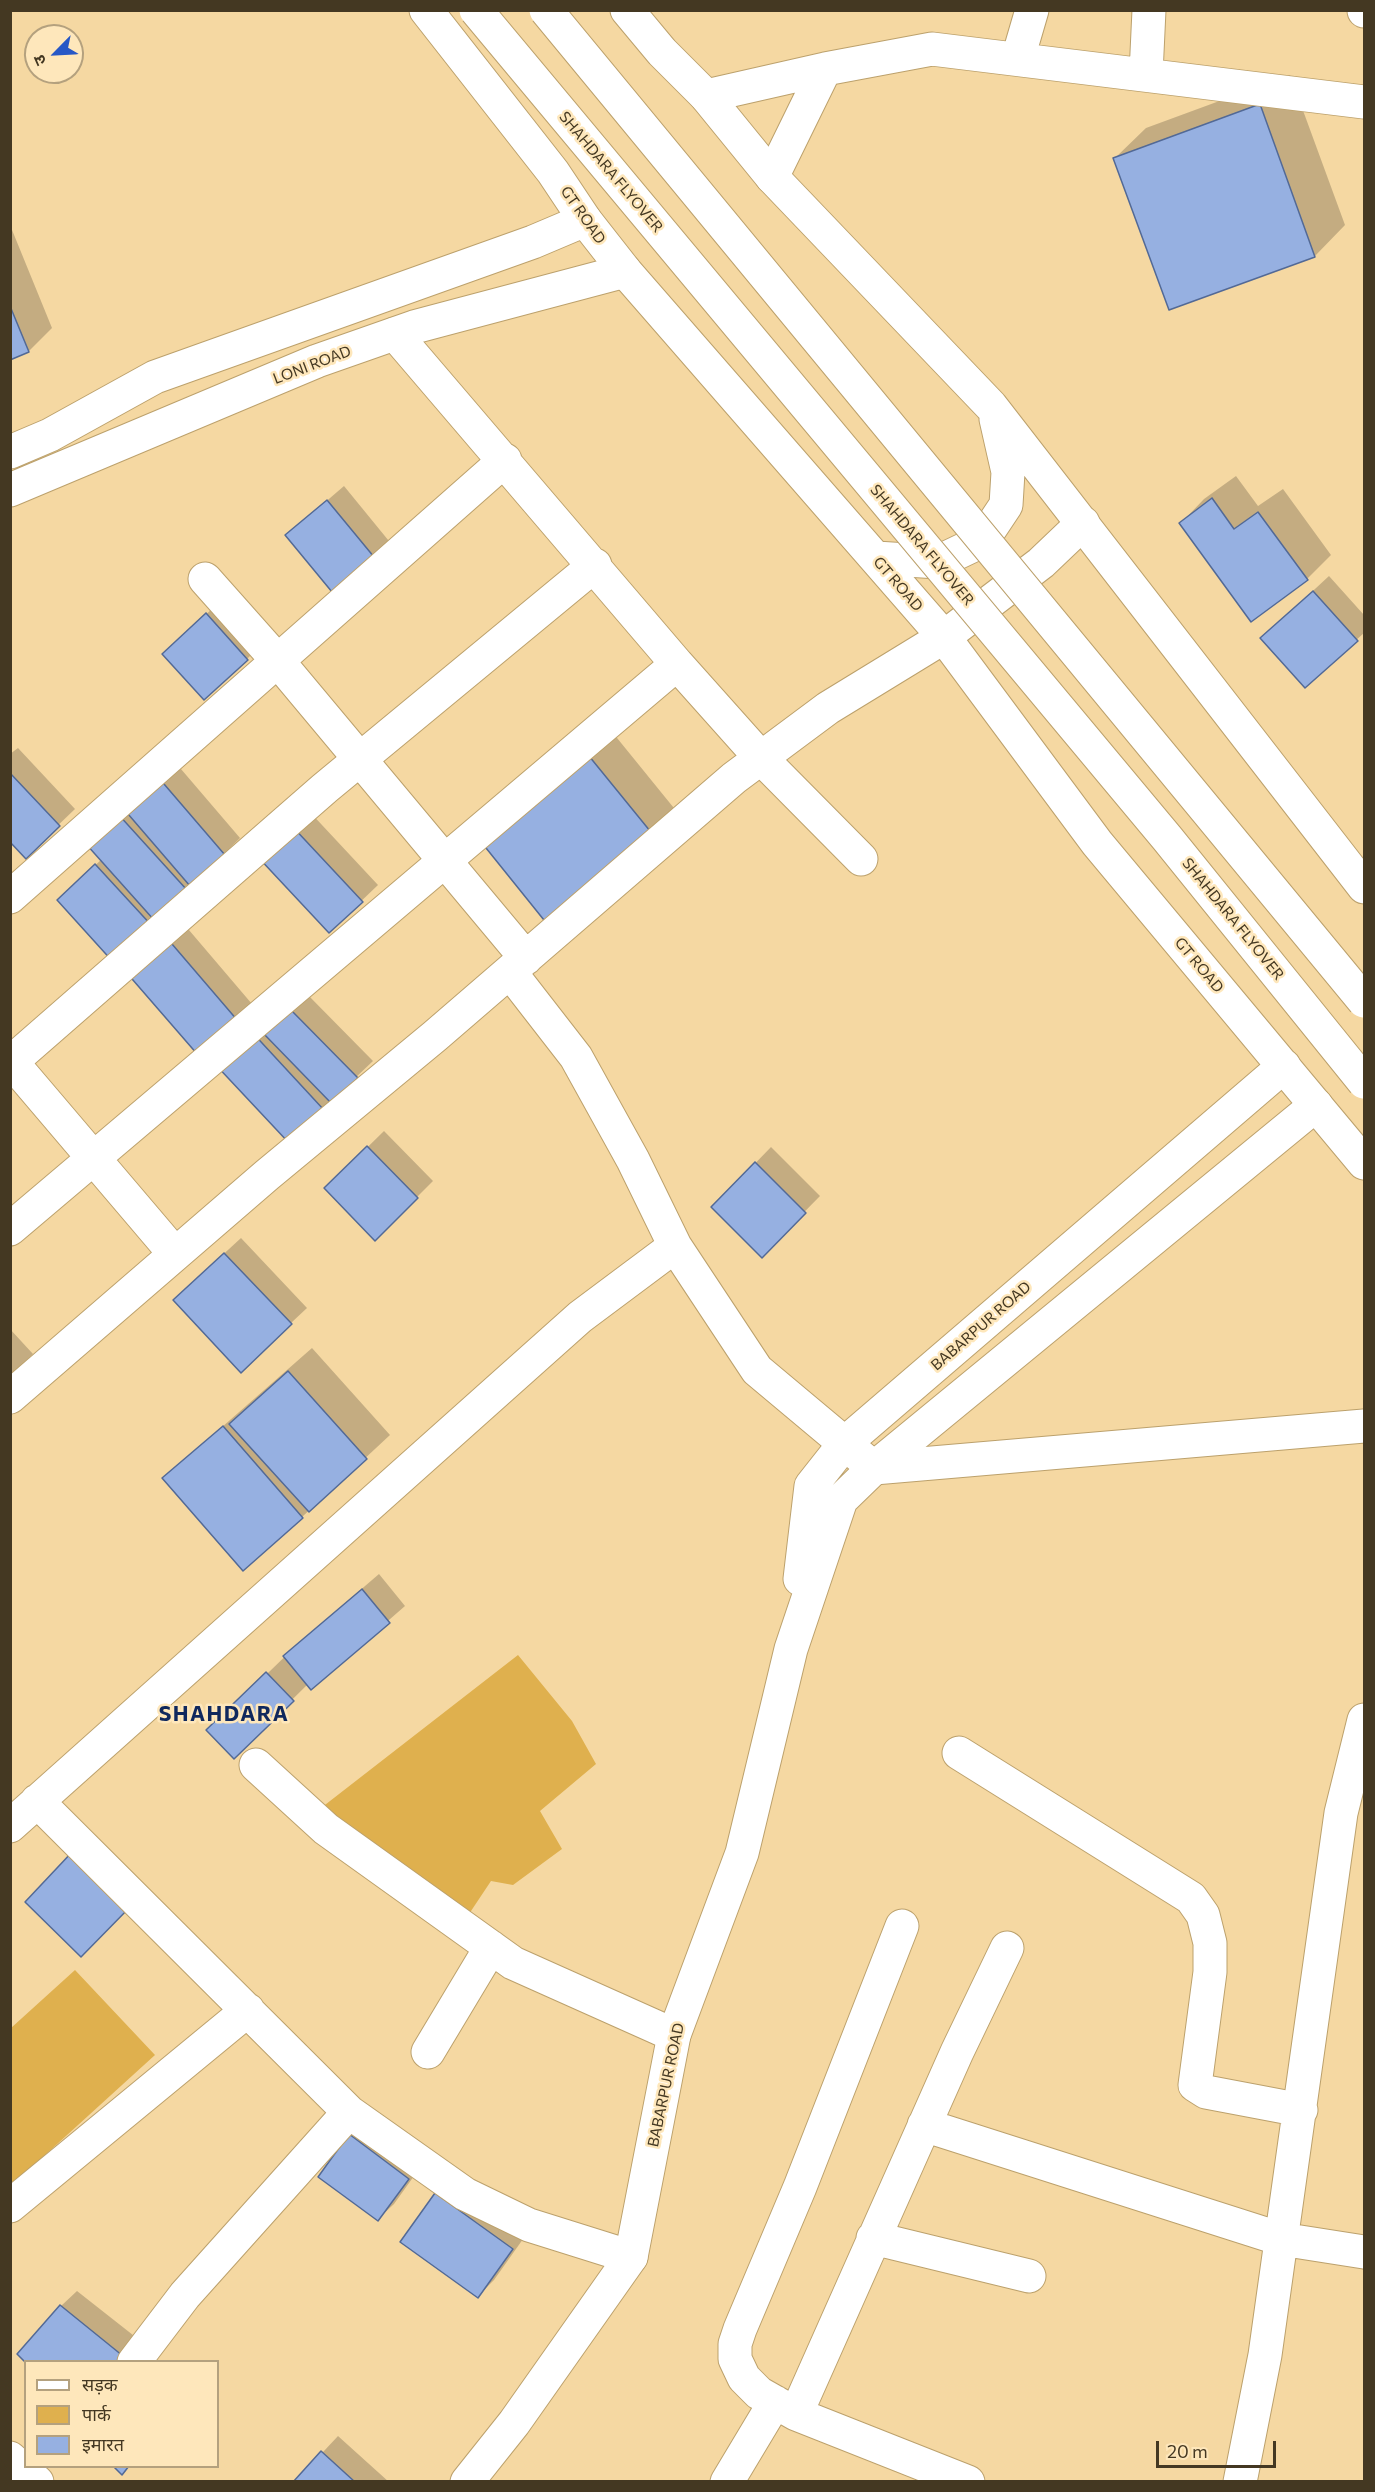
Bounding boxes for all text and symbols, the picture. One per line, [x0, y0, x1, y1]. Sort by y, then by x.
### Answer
north arrow [24, 24, 84, 84]
text: उ [28, 53, 50, 69]
street label: SHAHDARA FLYOVER [555, 108, 667, 236]
street label: GT ROAD [557, 183, 609, 247]
street label: LONI ROAD [271, 342, 353, 388]
street label: SHAHDARA FLYOVER [866, 481, 978, 609]
street label: GT ROAD [869, 553, 927, 615]
street label: SHAHDARA FLYOVER [1178, 854, 1288, 984]
street label: GT ROAD [1171, 934, 1227, 996]
street label: BABARPUR ROAD [927, 1278, 1035, 1374]
district label: SHAHDARA [159, 1701, 289, 1727]
street label: BABARPUR ROAD [644, 2021, 688, 2149]
legend [24, 2360, 219, 2468]
text: सड़क [82, 2373, 118, 2395]
text: पार्क [82, 2403, 111, 2425]
scale bar [1159, 2429, 1279, 2467]
text: इमारत [82, 2433, 124, 2455]
text: 20 m [1167, 2440, 1208, 2462]

